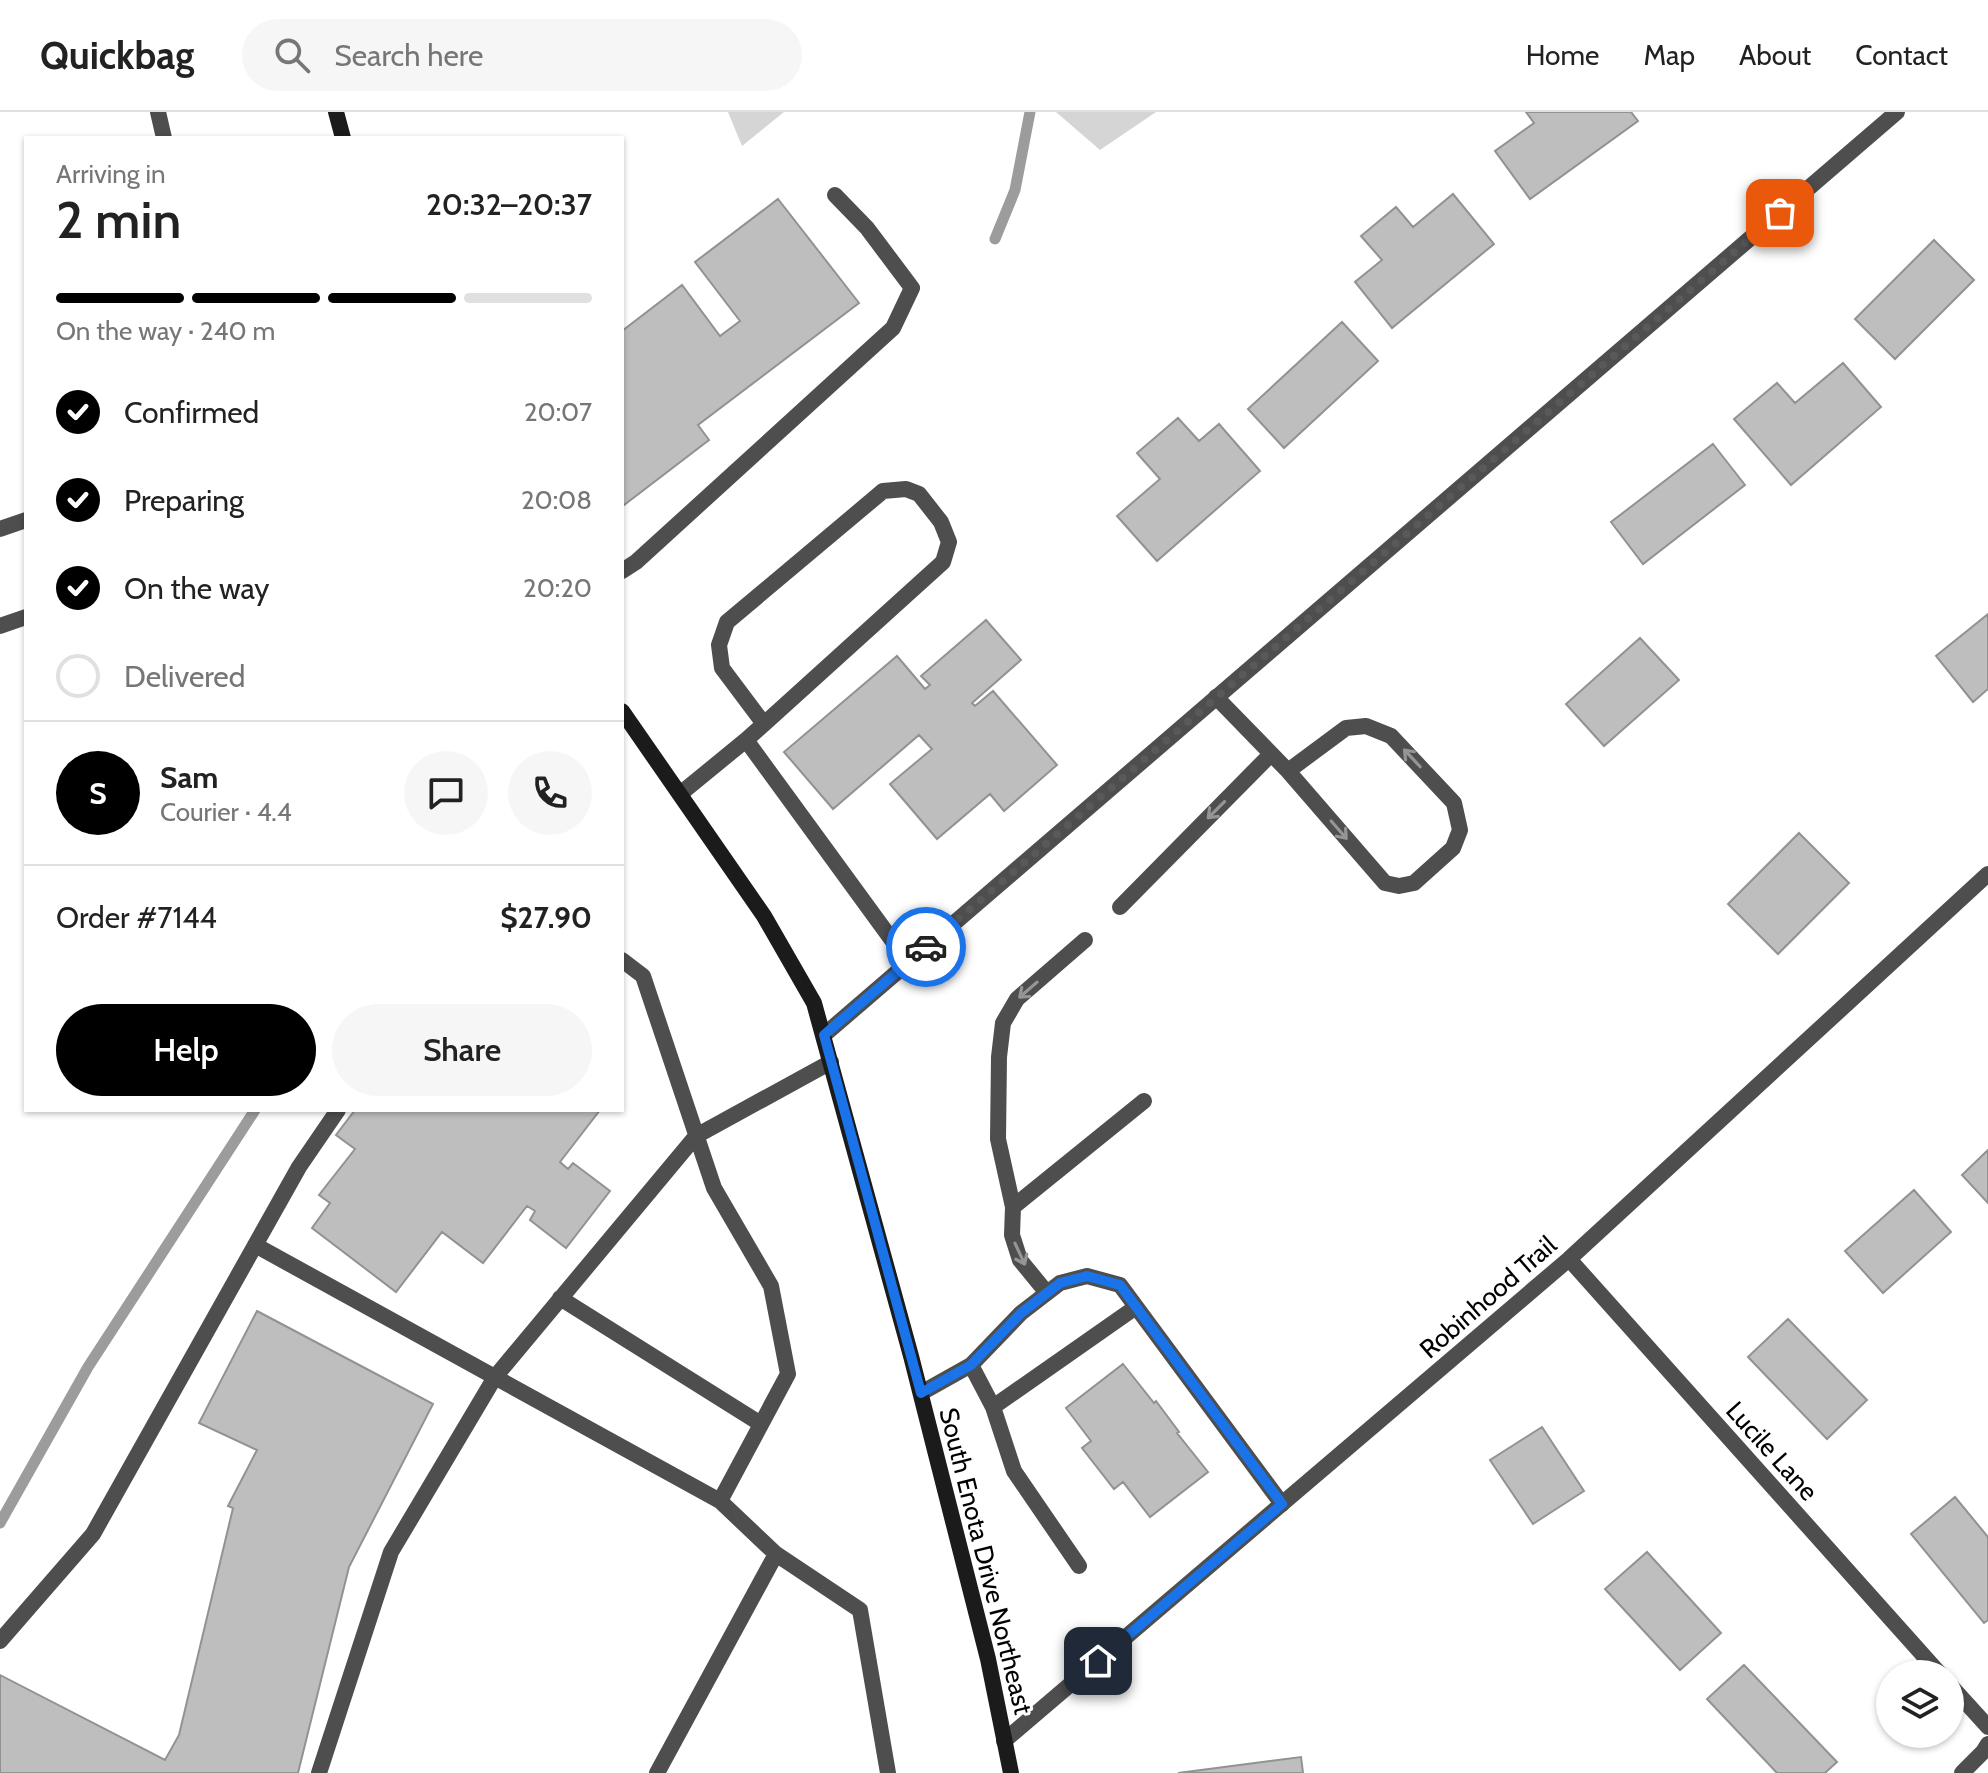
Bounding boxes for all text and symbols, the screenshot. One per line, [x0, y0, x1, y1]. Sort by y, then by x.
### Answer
search box [242, 19, 802, 91]
text: Quickbag [40, 32, 194, 79]
icon: search [270, 33, 314, 77]
text: Search here [334, 37, 483, 74]
text: Home [1526, 38, 1599, 72]
text: Map [1643, 38, 1695, 72]
text: About [1739, 38, 1811, 72]
text: Contact [1855, 38, 1948, 72]
text: Arriving in [56, 158, 166, 190]
pin [1746, 179, 1814, 247]
text: 20:32–20:37 [426, 186, 592, 223]
text: 2 min [56, 188, 181, 251]
icon: bag [1758, 191, 1802, 235]
text: On the way · 240 m [56, 315, 275, 347]
icon: check [56, 390, 100, 434]
text: Confirmed [124, 394, 259, 431]
text: 20:07 [524, 396, 592, 428]
icon: check [56, 478, 100, 522]
text: Preparing [124, 482, 244, 519]
text: 20:08 [521, 484, 592, 516]
icon: check [56, 566, 100, 610]
text: On the way [124, 570, 269, 607]
text: 20:20 [523, 572, 592, 604]
text: Delivered [124, 658, 245, 695]
one-way arrow [1402, 748, 1421, 768]
button: chat [404, 751, 488, 835]
button: phone [508, 751, 592, 835]
text: Sam [160, 759, 218, 796]
text: S [89, 775, 107, 812]
text: Courier · 4.4 [160, 796, 292, 828]
one-way arrow [1207, 800, 1226, 819]
one-way arrow [1330, 820, 1348, 840]
text: Order #7144 [56, 899, 217, 936]
text: $27.90 [500, 899, 592, 936]
courier [886, 907, 966, 987]
icon: car [904, 925, 948, 969]
one-way arrow [1019, 981, 1039, 999]
button: Help [56, 1004, 316, 1096]
button: Share [332, 1004, 592, 1096]
street label: Robinhood Trail [1413, 1229, 1563, 1365]
one-way arrow [1013, 1241, 1028, 1265]
street label: Lucile Lane [1719, 1395, 1825, 1507]
street label: South Enota Drive Northeast [932, 1405, 1040, 1718]
pin [1064, 1627, 1132, 1695]
icon: home [1076, 1639, 1120, 1683]
map controls [1876, 1660, 1964, 1748]
button: layers [1876, 1660, 1964, 1748]

